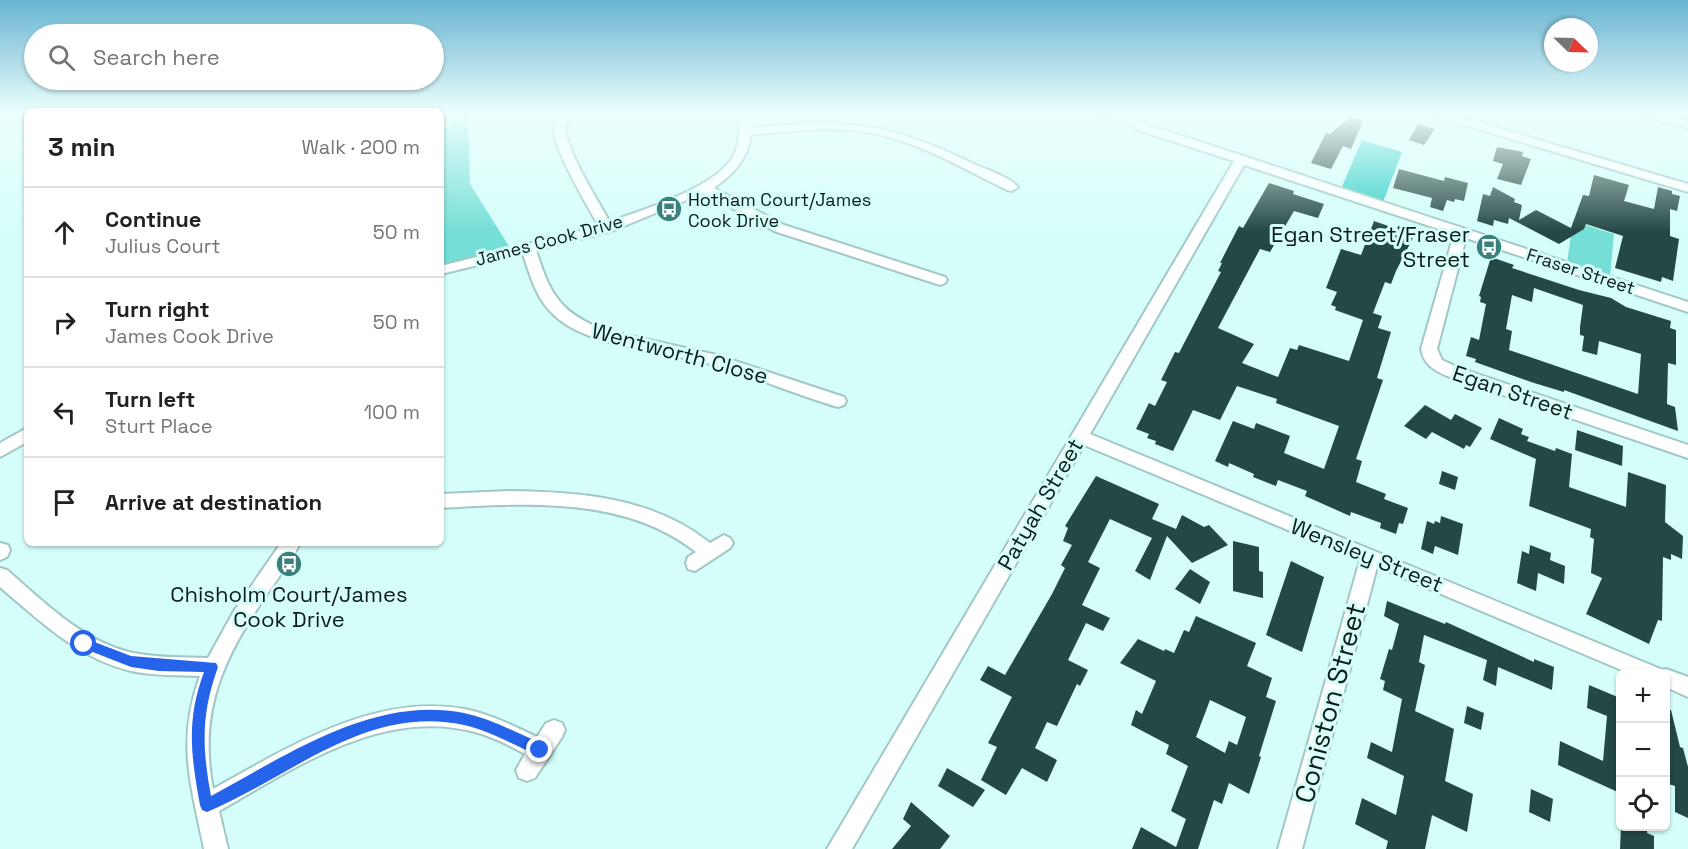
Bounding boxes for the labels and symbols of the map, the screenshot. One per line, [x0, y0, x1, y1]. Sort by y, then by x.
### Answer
north arrow [1544, 18, 1598, 72]
place label: Hotham Court/James Cook Drive [688, 188, 871, 232]
bus stop icon: Hotham Court/James Cook Drive [654, 194, 684, 224]
street label: James Cook Drive [473, 209, 625, 271]
place label: Egan Street/Fraser Street [1271, 220, 1470, 273]
bus stop icon: Egan Street/Fraser Street [1474, 232, 1504, 262]
street label: Fraser Street [1524, 243, 1638, 299]
street label: Wentworth Close [589, 316, 771, 390]
street label: Egan Street [1449, 358, 1577, 426]
street label: Patyah Street [991, 433, 1089, 575]
street label: Wensley Street [1287, 512, 1447, 598]
bus stop icon: Chisholm Court/James Cook Drive [274, 549, 304, 579]
place label: Chisholm Court/James Cook Drive [170, 580, 408, 633]
street label: Coniston Street [1286, 599, 1374, 807]
route start [70, 630, 96, 656]
route end [526, 736, 552, 762]

